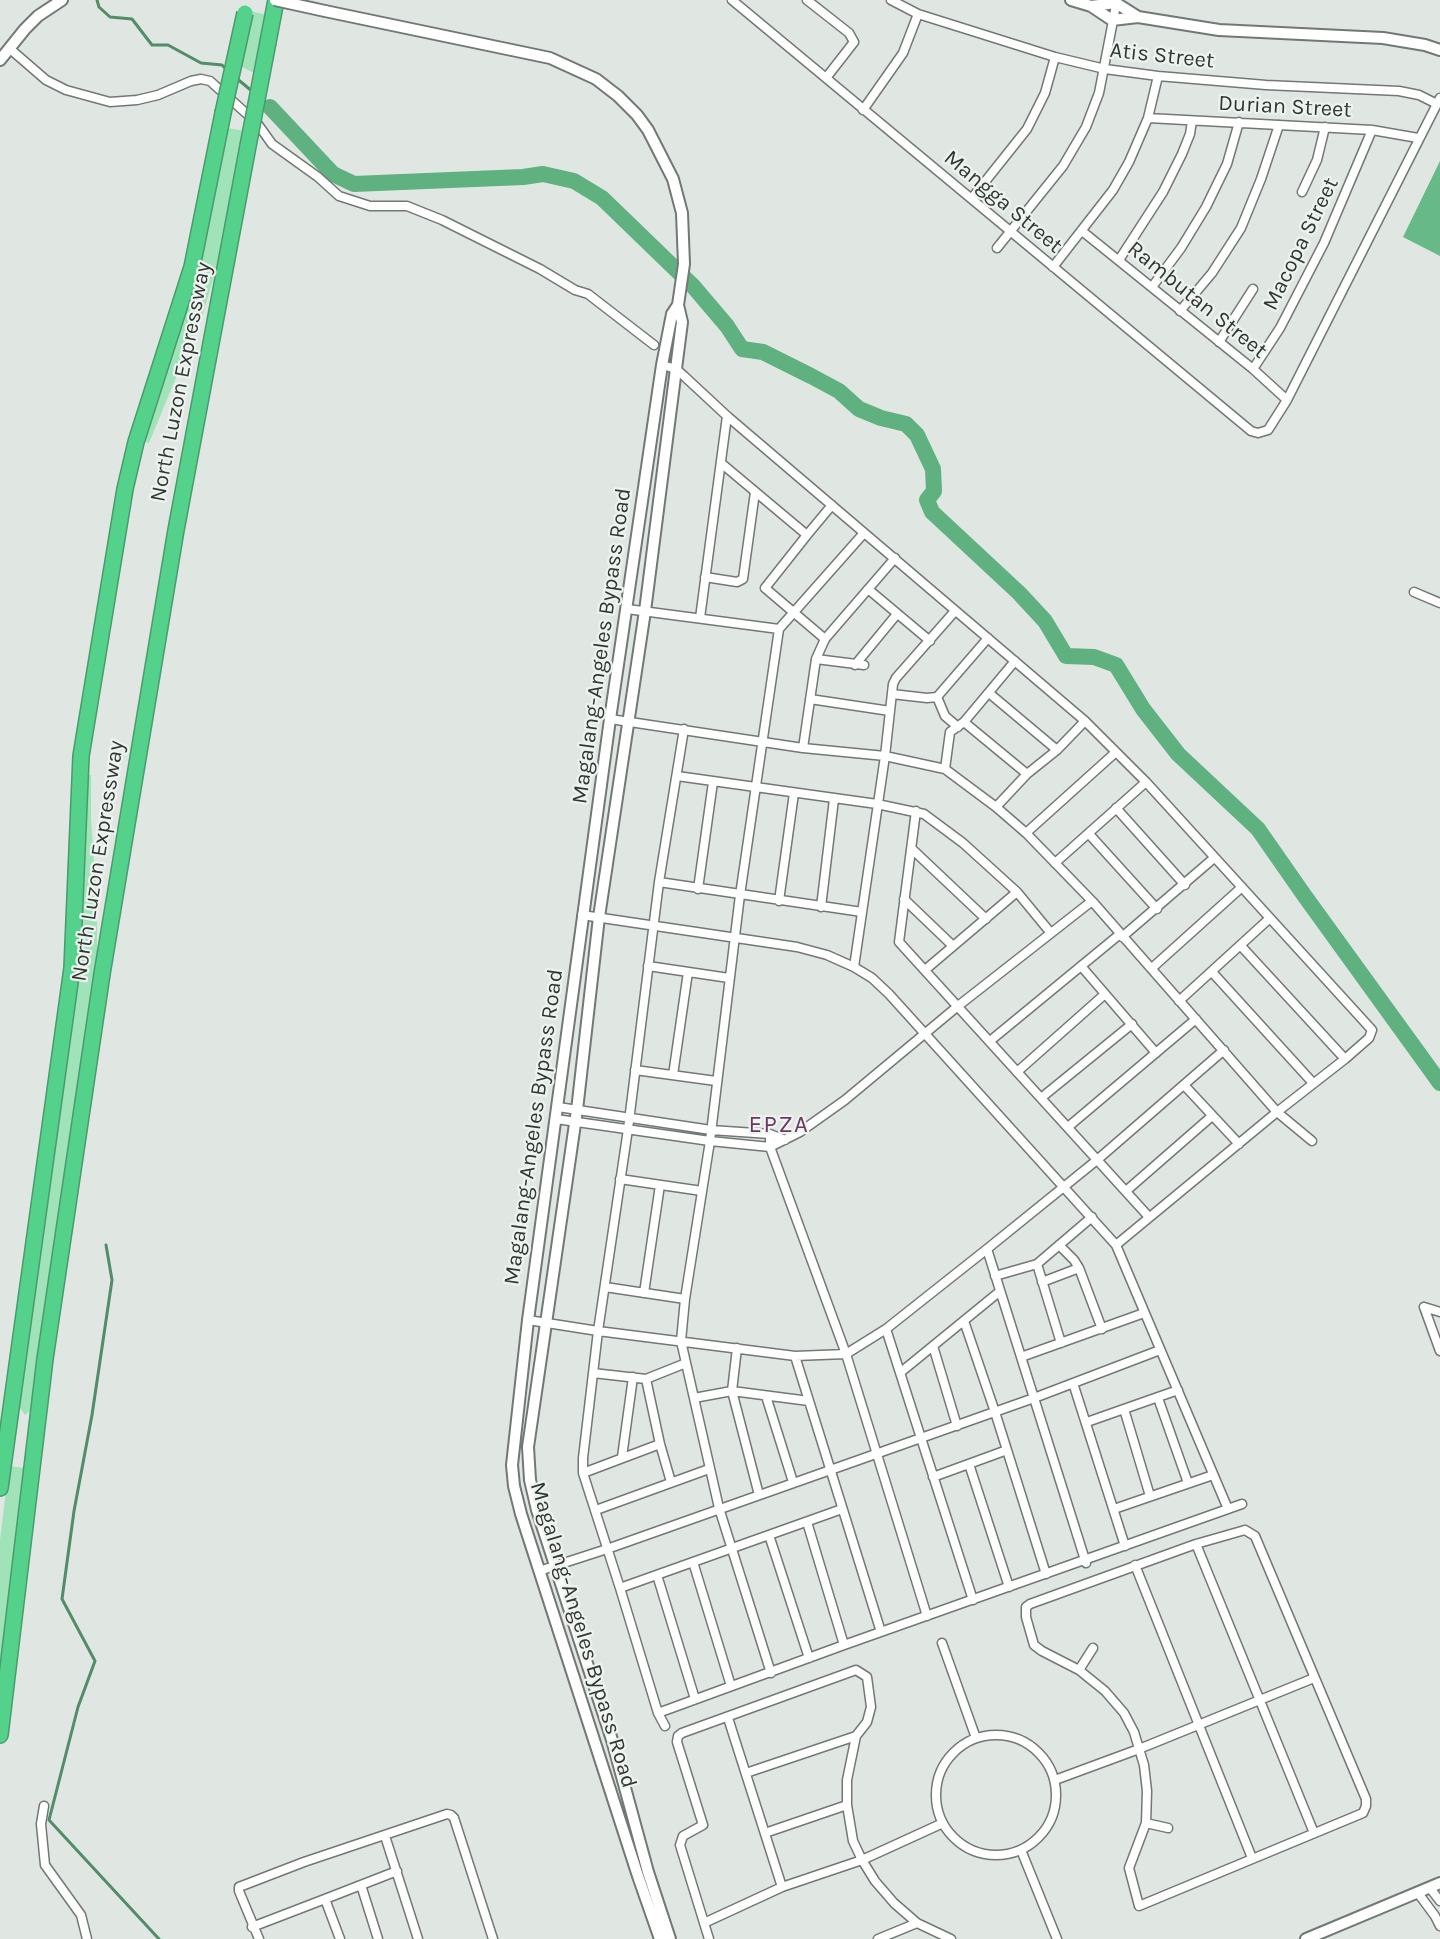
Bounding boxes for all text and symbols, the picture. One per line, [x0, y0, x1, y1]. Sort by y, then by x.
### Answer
street label: Atis Street [1109, 37, 1215, 75]
street label: Durian Street [1218, 90, 1352, 124]
street label: Mangga Street [938, 145, 1068, 259]
street label: Macopa Street [1257, 173, 1345, 315]
street label: Rambutan Street [1122, 236, 1272, 364]
street label: North Luzon Expressway [145, 260, 217, 504]
street label: Magalang-Angeles Bypass Road [567, 486, 637, 806]
street label: North Luzon Expressway [66, 739, 130, 983]
street label: Magalang-Angeles Bypass Road [499, 967, 569, 1287]
district label: EPZA [749, 1111, 809, 1139]
street label: Magalang-Angeles Bypass Road [524, 1479, 642, 1791]

